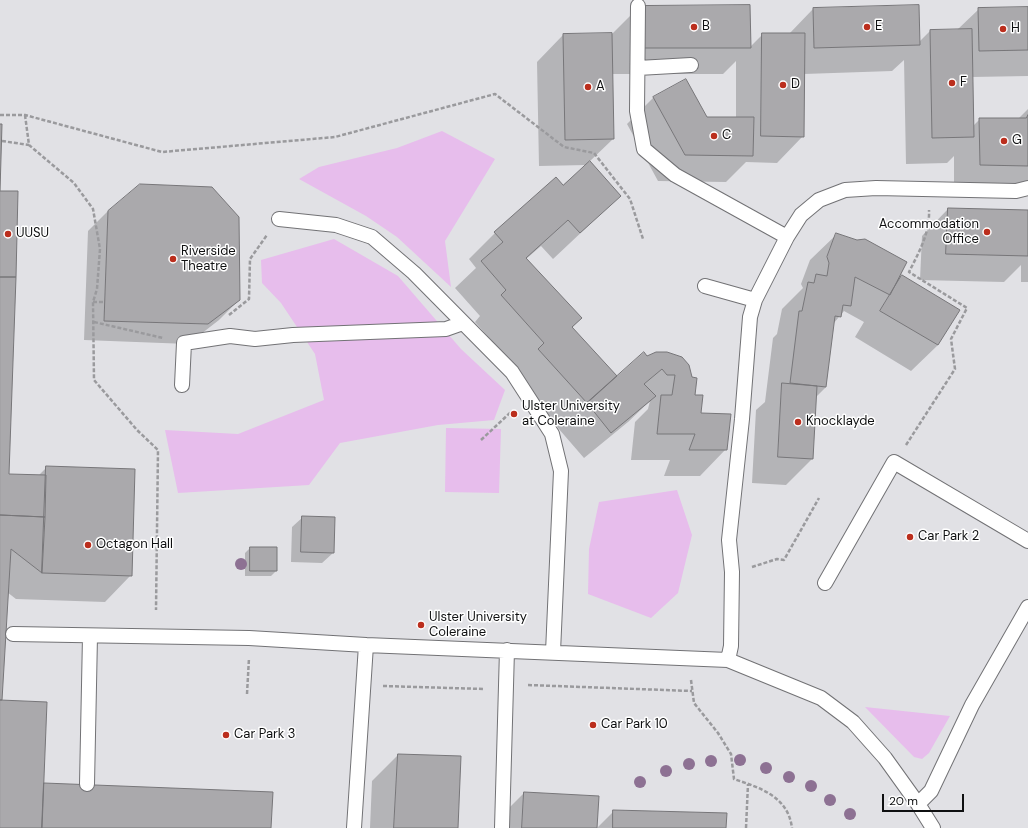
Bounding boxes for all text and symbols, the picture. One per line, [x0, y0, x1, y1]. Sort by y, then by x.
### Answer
place label: B [702, 19, 710, 35]
place label: E [875, 19, 882, 35]
place label: H [1011, 21, 1020, 37]
marker: B [689, 22, 699, 32]
marker: E [862, 22, 872, 32]
marker: H [998, 24, 1008, 34]
place label: F [960, 75, 967, 91]
place label: D [791, 77, 800, 93]
marker: F [947, 78, 957, 88]
place label: A [596, 79, 605, 95]
marker: D [778, 80, 788, 90]
marker: A [583, 82, 593, 92]
place label: C [722, 128, 731, 144]
marker: C [709, 131, 719, 141]
place label: G [1012, 133, 1022, 149]
marker: G [999, 136, 1009, 146]
place label: Accommodation Office [879, 217, 979, 248]
place label: UUSU [16, 226, 49, 242]
marker: Accommodation Office [982, 227, 992, 237]
marker: UUSU [3, 229, 13, 239]
place label: Riverside Theatre [181, 244, 236, 275]
marker: Riverside Theatre [168, 254, 178, 264]
place label: Ulster University at Coleraine [522, 399, 620, 430]
marker: Ulster University at Coleraine [509, 409, 519, 419]
place label: Knocklayde [806, 414, 875, 430]
marker: Knocklayde [793, 417, 803, 427]
place label: Car Park 2 [918, 529, 979, 545]
marker: Car Park 2 [905, 532, 915, 542]
place label: Octagon Hall [96, 537, 173, 553]
marker: Octagon Hall [83, 540, 93, 550]
place label: Ulster University Coleraine [429, 610, 527, 641]
marker: Ulster University Coleraine [416, 620, 426, 630]
place label: Car Park 10 [601, 717, 668, 733]
marker: Car Park 10 [588, 720, 598, 730]
place label: Car Park 3 [234, 727, 295, 743]
marker: Car Park 3 [221, 730, 231, 740]
scale bar [884, 786, 966, 812]
text: 20 m [889, 793, 918, 809]

